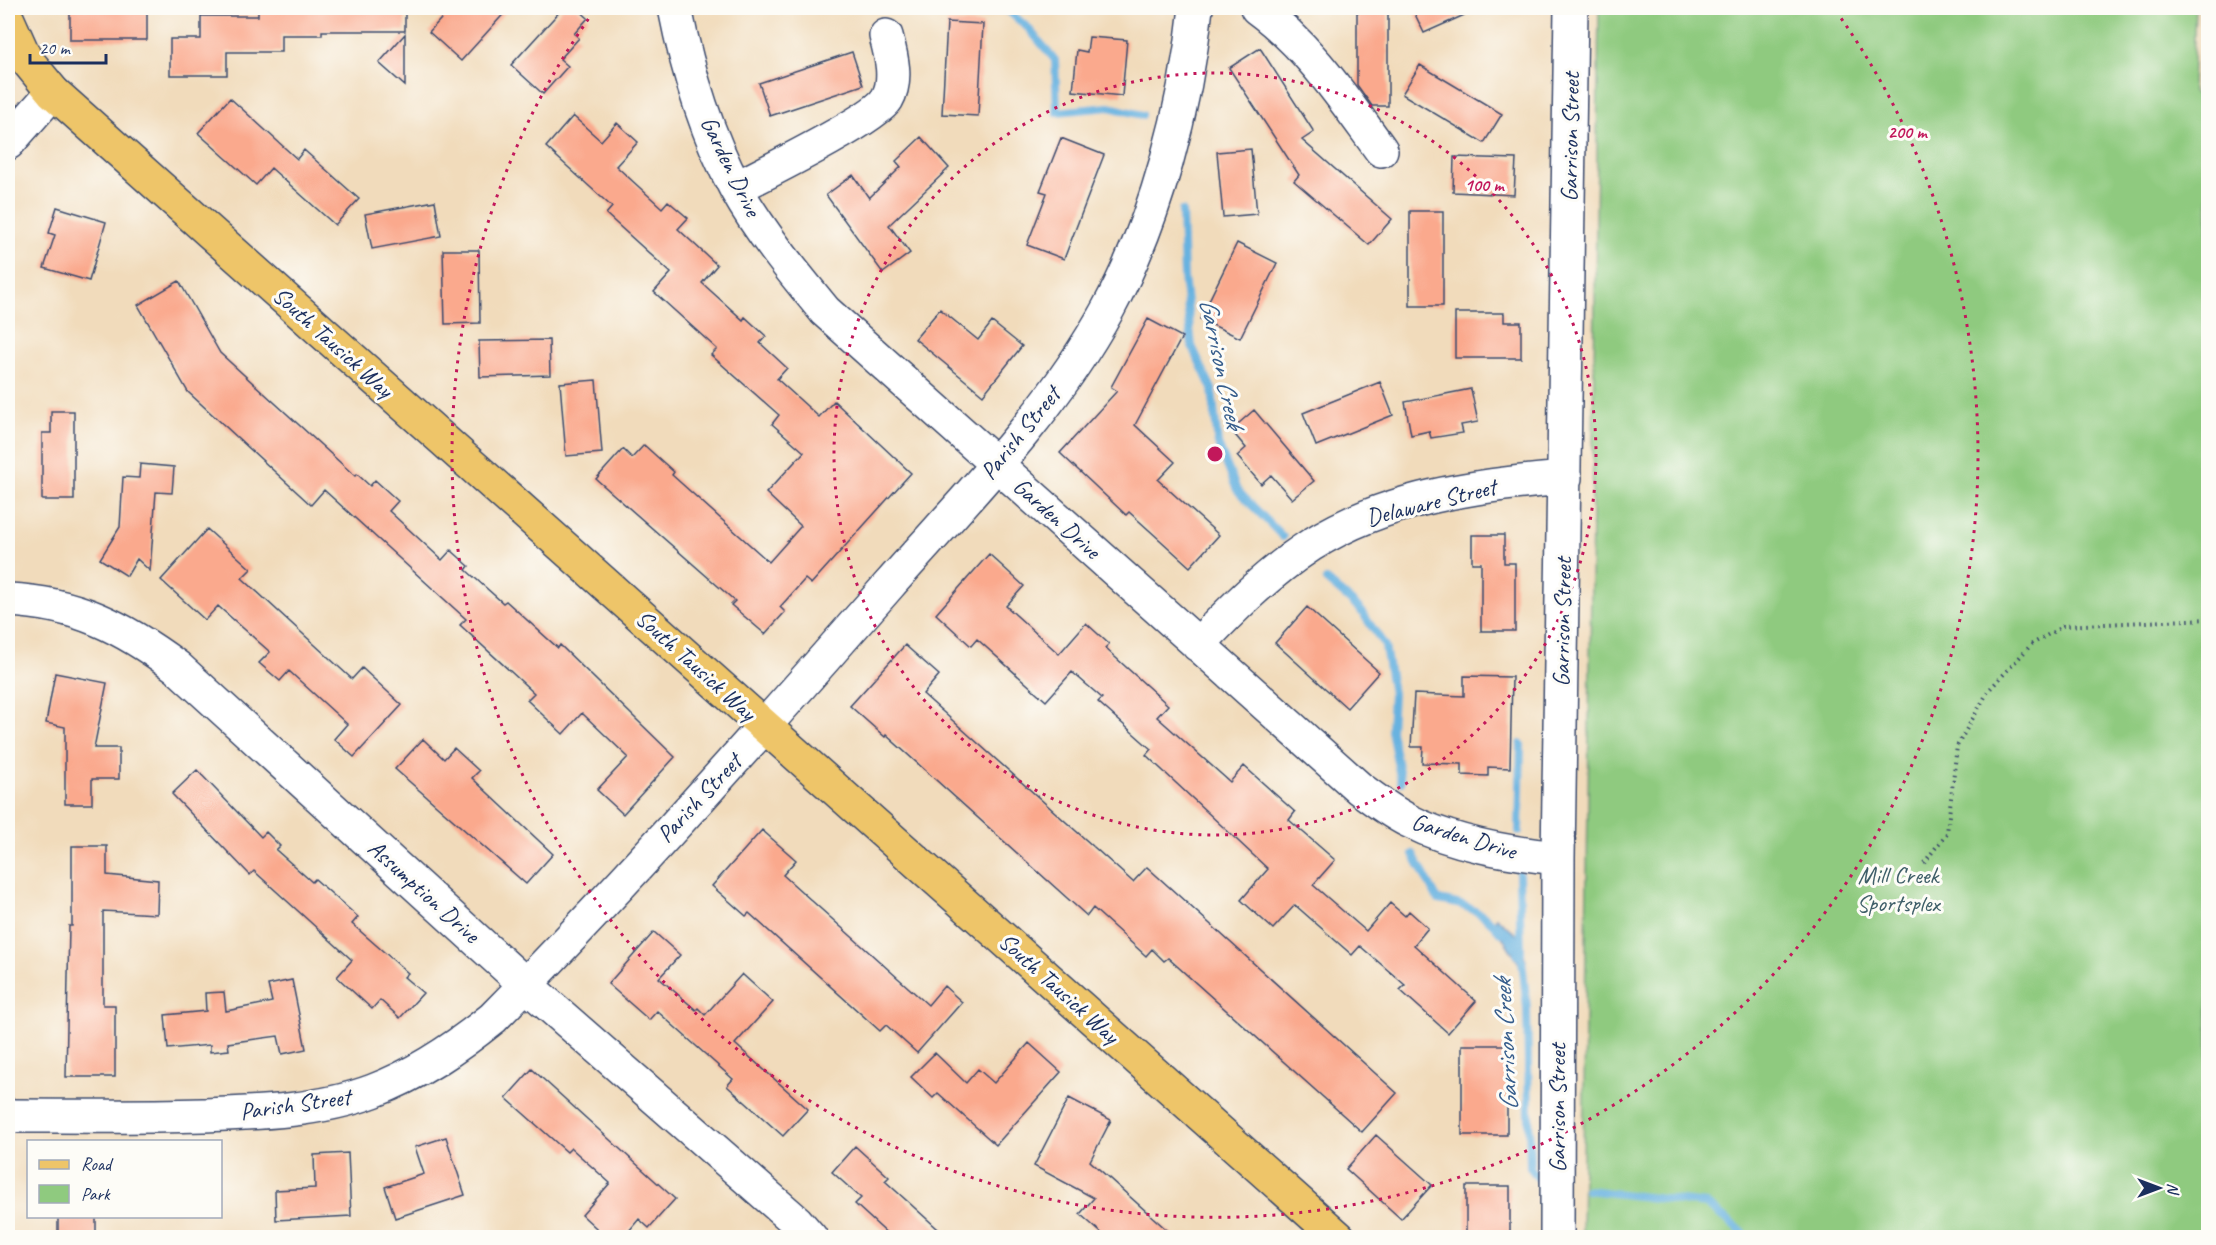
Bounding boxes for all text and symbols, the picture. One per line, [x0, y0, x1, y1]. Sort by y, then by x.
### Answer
scale bar [30, 27, 106, 65]
text: 20 m [39, 37, 72, 59]
street label: Garrison Street [1554, 70, 1586, 202]
street label: Garden Drive [694, 111, 769, 223]
text: 200 m [1888, 121, 1928, 143]
text: 100 m [1465, 174, 1505, 196]
street label: South Tausick Way [267, 280, 401, 405]
water label: Garrison Creek [1192, 295, 1252, 436]
street label: Parish Street [973, 378, 1068, 486]
centre of rings [1205, 444, 1225, 464]
street label: Garden Drive [1007, 471, 1109, 567]
street label: Delaware Street [1363, 471, 1502, 533]
street label: Garrison Street [1546, 555, 1578, 687]
street label: South Tausick Way [630, 603, 764, 728]
street label: Parish Street [650, 745, 750, 849]
street label: Garden Drive [1408, 806, 1522, 867]
street label: Assumption Drive [362, 833, 488, 951]
park label: Mill Creek Sportsplex [1856, 860, 1941, 918]
street label: South Tausick Way [993, 926, 1127, 1051]
water label: Garrison Creek [1485, 973, 1525, 1112]
street label: Garrison Street [1542, 1041, 1572, 1173]
street label: Parish Street [238, 1081, 355, 1127]
legend [27, 1140, 222, 1218]
text: Road [81, 1153, 114, 1175]
north arrow [2129, 1158, 2189, 1218]
text: Park [81, 1183, 111, 1205]
text: N [2163, 1183, 2183, 1196]

